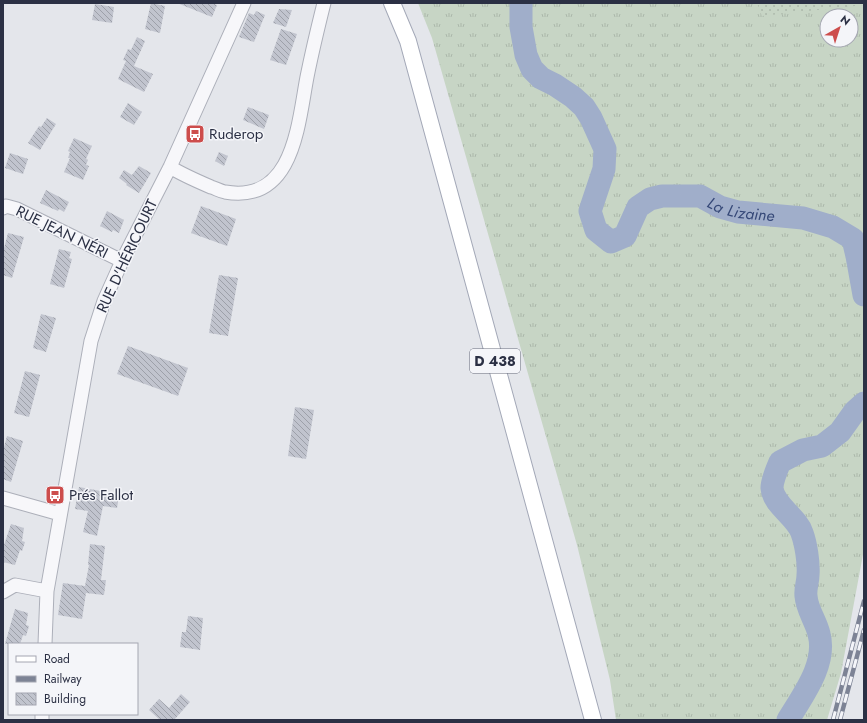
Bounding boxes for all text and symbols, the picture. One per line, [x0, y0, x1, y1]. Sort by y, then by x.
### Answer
north arrow [819, 8, 859, 48]
text: N [837, 11, 854, 29]
bus stop icon: Ruderop [184, 123, 206, 145]
place label: Ruderop [209, 123, 264, 145]
water label: La Lizaine [703, 191, 775, 227]
street label: RUE D'HÉRICOURT [91, 196, 163, 316]
street label: RUE JEAN NÉRI [12, 200, 112, 264]
road number: D 438 [470, 349, 520, 373]
bus stop icon: Prés Fallot [44, 484, 66, 506]
place label: Prés Fallot [69, 484, 133, 506]
legend [8, 643, 138, 715]
text: Road [44, 650, 70, 668]
text: Railway [44, 670, 82, 688]
text: Building [44, 690, 86, 708]

